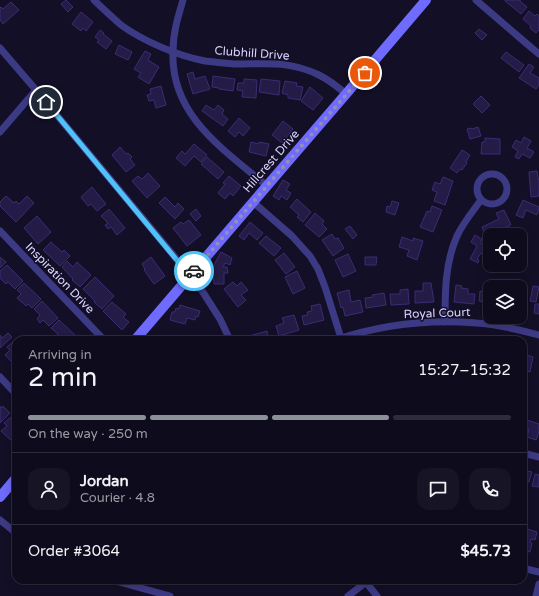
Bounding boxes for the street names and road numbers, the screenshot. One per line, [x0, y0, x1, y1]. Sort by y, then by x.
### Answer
street label: Clubhill Drive [214, 43, 290, 63]
street label: Hillcrest Drive [240, 127, 302, 195]
street label: Inspiration Drive [23, 240, 97, 316]
street label: Royal Court [403, 305, 471, 321]

